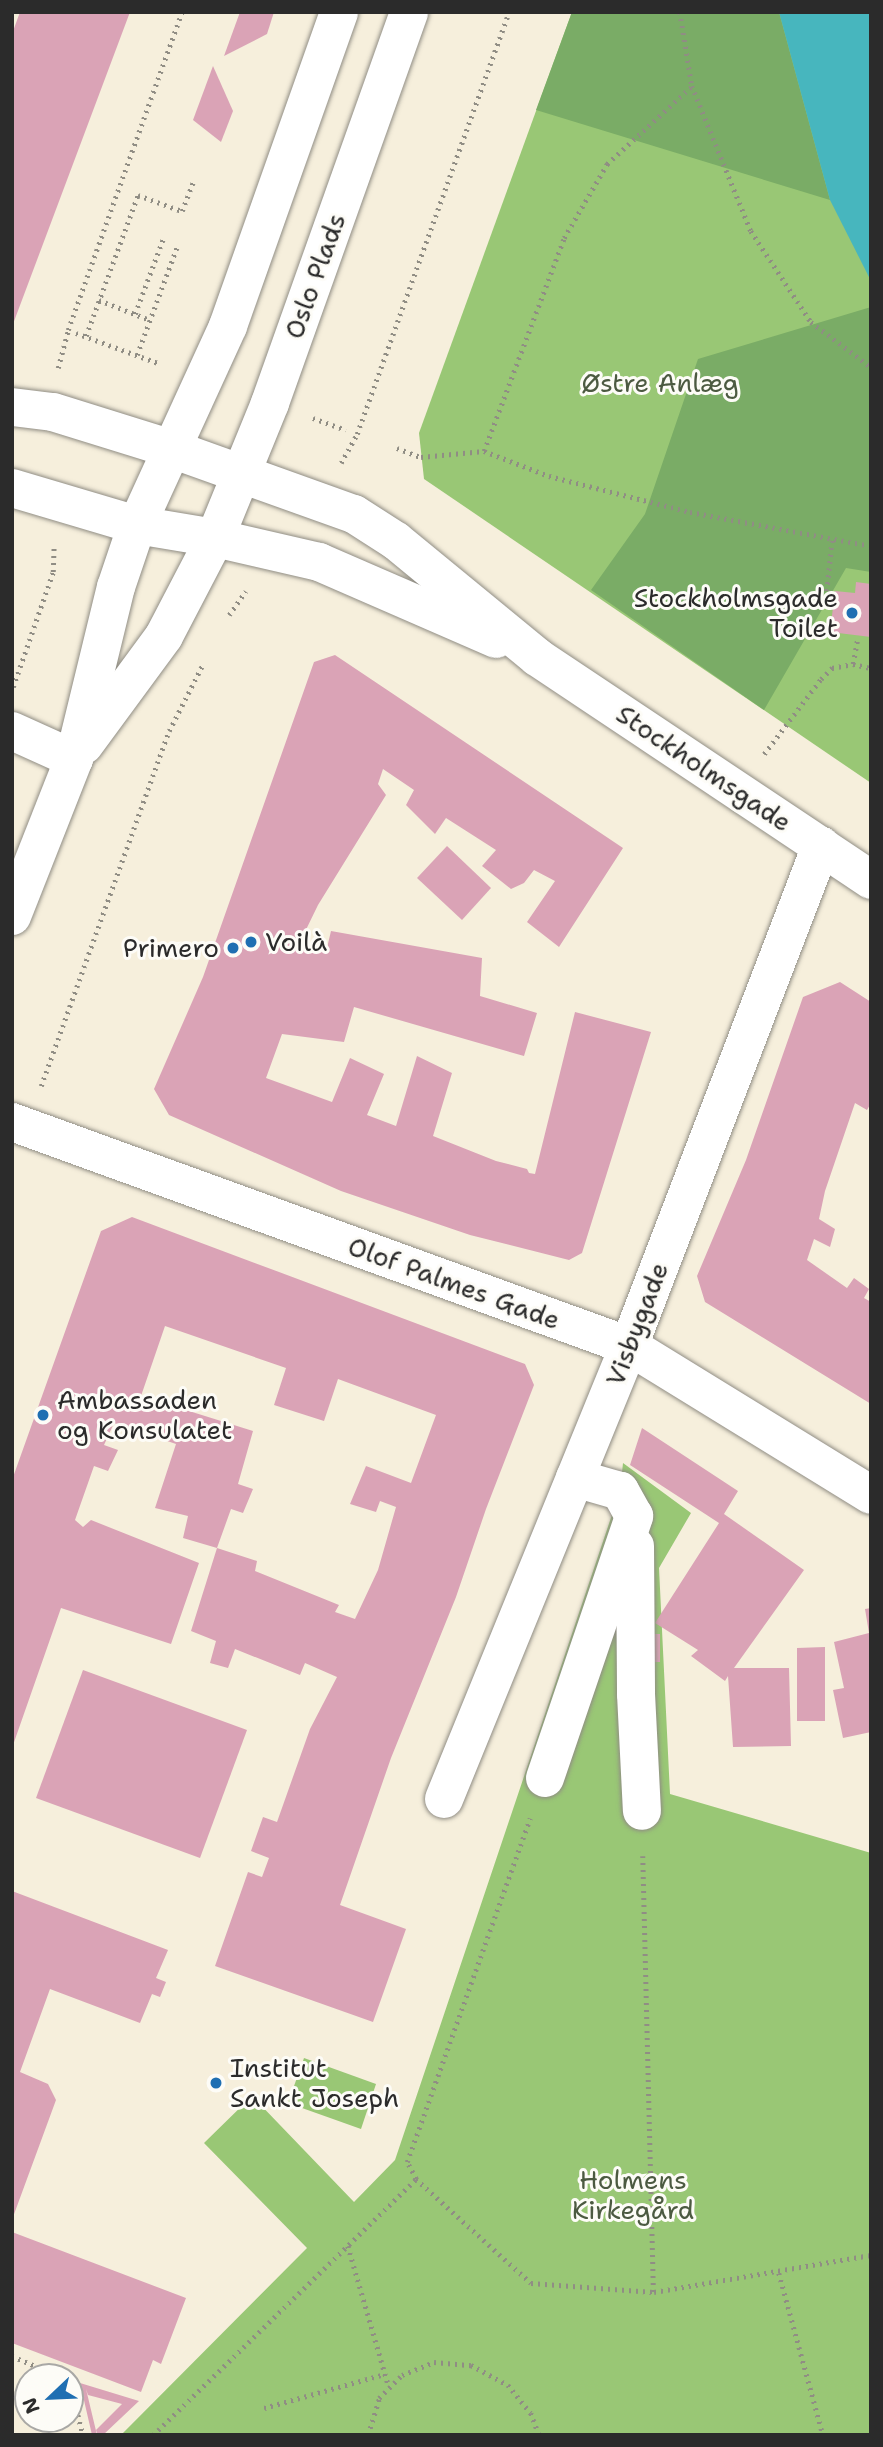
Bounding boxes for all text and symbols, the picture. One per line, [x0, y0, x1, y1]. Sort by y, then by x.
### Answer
street label: Oslo Plads [278, 209, 352, 343]
park label: Østre Anlæg [581, 367, 739, 399]
place label: Stockholmsgade Toilet [634, 582, 838, 644]
marker: Stockholmsgade Toilet [844, 605, 860, 621]
street label: Stockholmsgade [611, 698, 797, 838]
place label: Voilà [265, 926, 327, 958]
place label: Primero [123, 932, 219, 964]
marker: Voilà [243, 934, 259, 950]
marker: Primero [225, 940, 241, 956]
street label: Olof Palmes Gade [344, 1230, 564, 1336]
street label: Visbygade [599, 1258, 675, 1390]
place label: Ambassaden og Konsulatet [57, 1384, 232, 1446]
marker: Ambassaden og Konsulatet [35, 1407, 51, 1423]
place label: Institut Sankt Joseph [230, 2052, 399, 2114]
marker: Institut Sankt Joseph [208, 2075, 224, 2091]
park label: Holmens Kirkegård [572, 2164, 694, 2226]
north arrow [14, 2363, 84, 2433]
text: N [17, 2394, 45, 2417]

